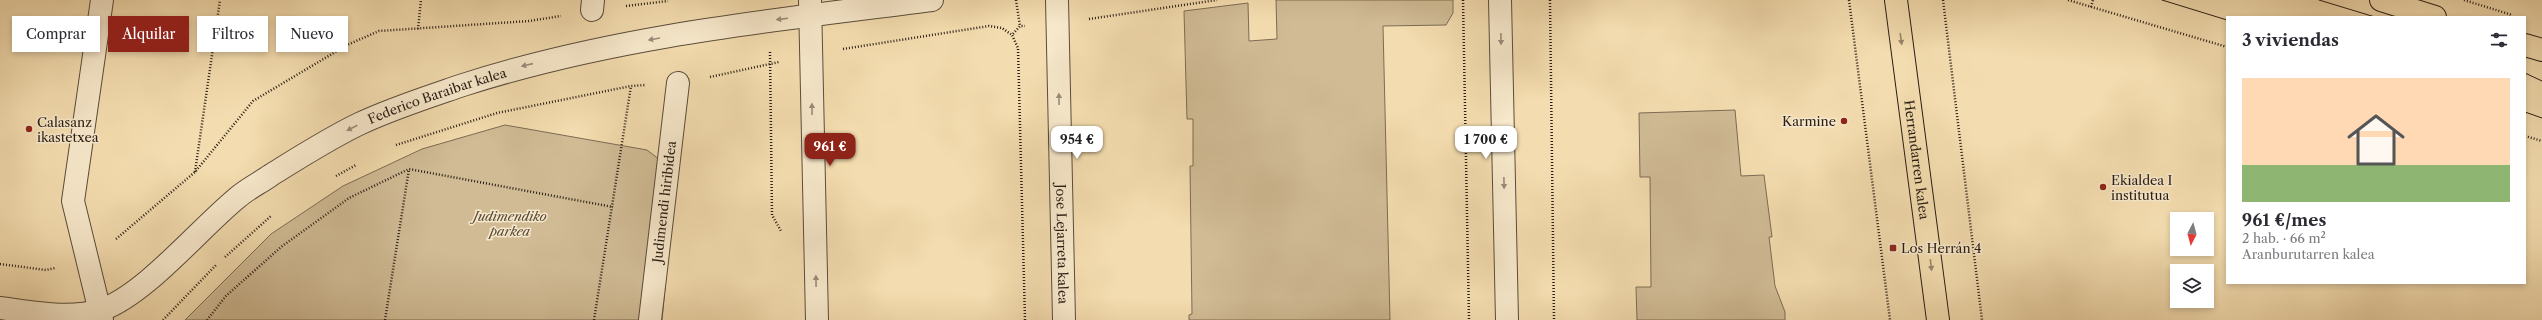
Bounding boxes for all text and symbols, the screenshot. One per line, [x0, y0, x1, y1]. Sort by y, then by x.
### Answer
one-way arrow [776, 15, 788, 22]
chip: Comprar [12, 16, 100, 52]
chip: Alquilar [108, 16, 189, 52]
chip: Filtros [197, 16, 268, 52]
chip: Nuevo [276, 16, 348, 52]
icon: filters [2488, 29, 2510, 51]
text: 3 viviendas [2242, 30, 2339, 50]
one-way arrow [1498, 33, 1504, 46]
one-way arrow [1898, 33, 1904, 45]
one-way arrow [648, 36, 660, 42]
one-way arrow [520, 63, 533, 69]
street label: Federico Baraibar kalea [365, 64, 508, 127]
one-way arrow [1056, 92, 1062, 105]
street label: Herrandarren kalea [1901, 99, 1933, 221]
one-way arrow [808, 103, 815, 115]
icon: home [2340, 104, 2412, 176]
place label: Karmine [1782, 113, 1836, 129]
place label: Calasanz ikastetxea [37, 114, 99, 145]
marker: Karmine [1839, 116, 1849, 126]
marker: Calasanz ikastetxea [24, 124, 34, 134]
one-way arrow [346, 125, 358, 131]
pin: 954 € [1049, 126, 1105, 160]
pin: 1 700 € [1449, 126, 1523, 160]
text: 954 € [1060, 131, 1094, 147]
text: 1 700 € [1464, 131, 1508, 147]
pin: 961 € [802, 133, 858, 167]
text: 961 € [814, 138, 846, 154]
street label: Judimendi hiribidea [649, 140, 679, 266]
place label: Ekialdea I institutua [2111, 172, 2173, 203]
one-way arrow [1501, 177, 1507, 190]
street label: Jose Lejarreta kalea [1053, 182, 1072, 304]
marker: Ekialdea I institutua [2098, 182, 2108, 192]
park label: Judimendiko parkea [469, 208, 547, 239]
text: 961 €/mes [2242, 210, 2326, 230]
north arrow [2170, 212, 2214, 256]
map controls [2170, 212, 2214, 308]
text: 2 hab. · 66 m² [2242, 230, 2326, 246]
place label: Los Herrán 4 [1901, 240, 1982, 256]
marker: Los Herrán 4 [1888, 243, 1898, 253]
text: Aranburutarren kalea [2242, 246, 2375, 262]
one-way arrow [1928, 259, 1934, 271]
button: layers [2170, 264, 2214, 308]
one-way arrow [813, 274, 819, 287]

